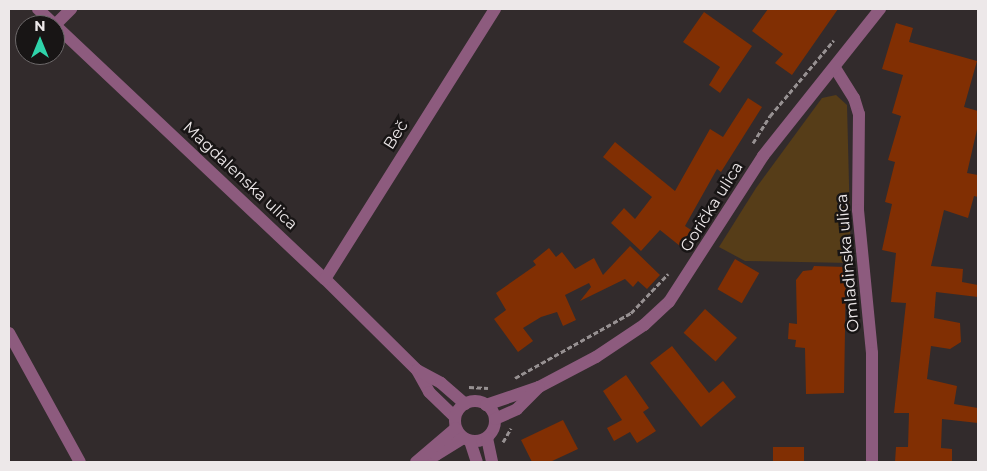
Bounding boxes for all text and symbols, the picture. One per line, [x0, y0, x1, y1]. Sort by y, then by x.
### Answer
north arrow [15, 15, 65, 65]
text: N [34, 17, 46, 35]
street label: Beč [380, 117, 412, 153]
street label: Magdalenska ulica [179, 118, 301, 234]
street label: Gorička ulica [677, 158, 747, 256]
street label: Omladinska ulica [832, 193, 864, 333]

